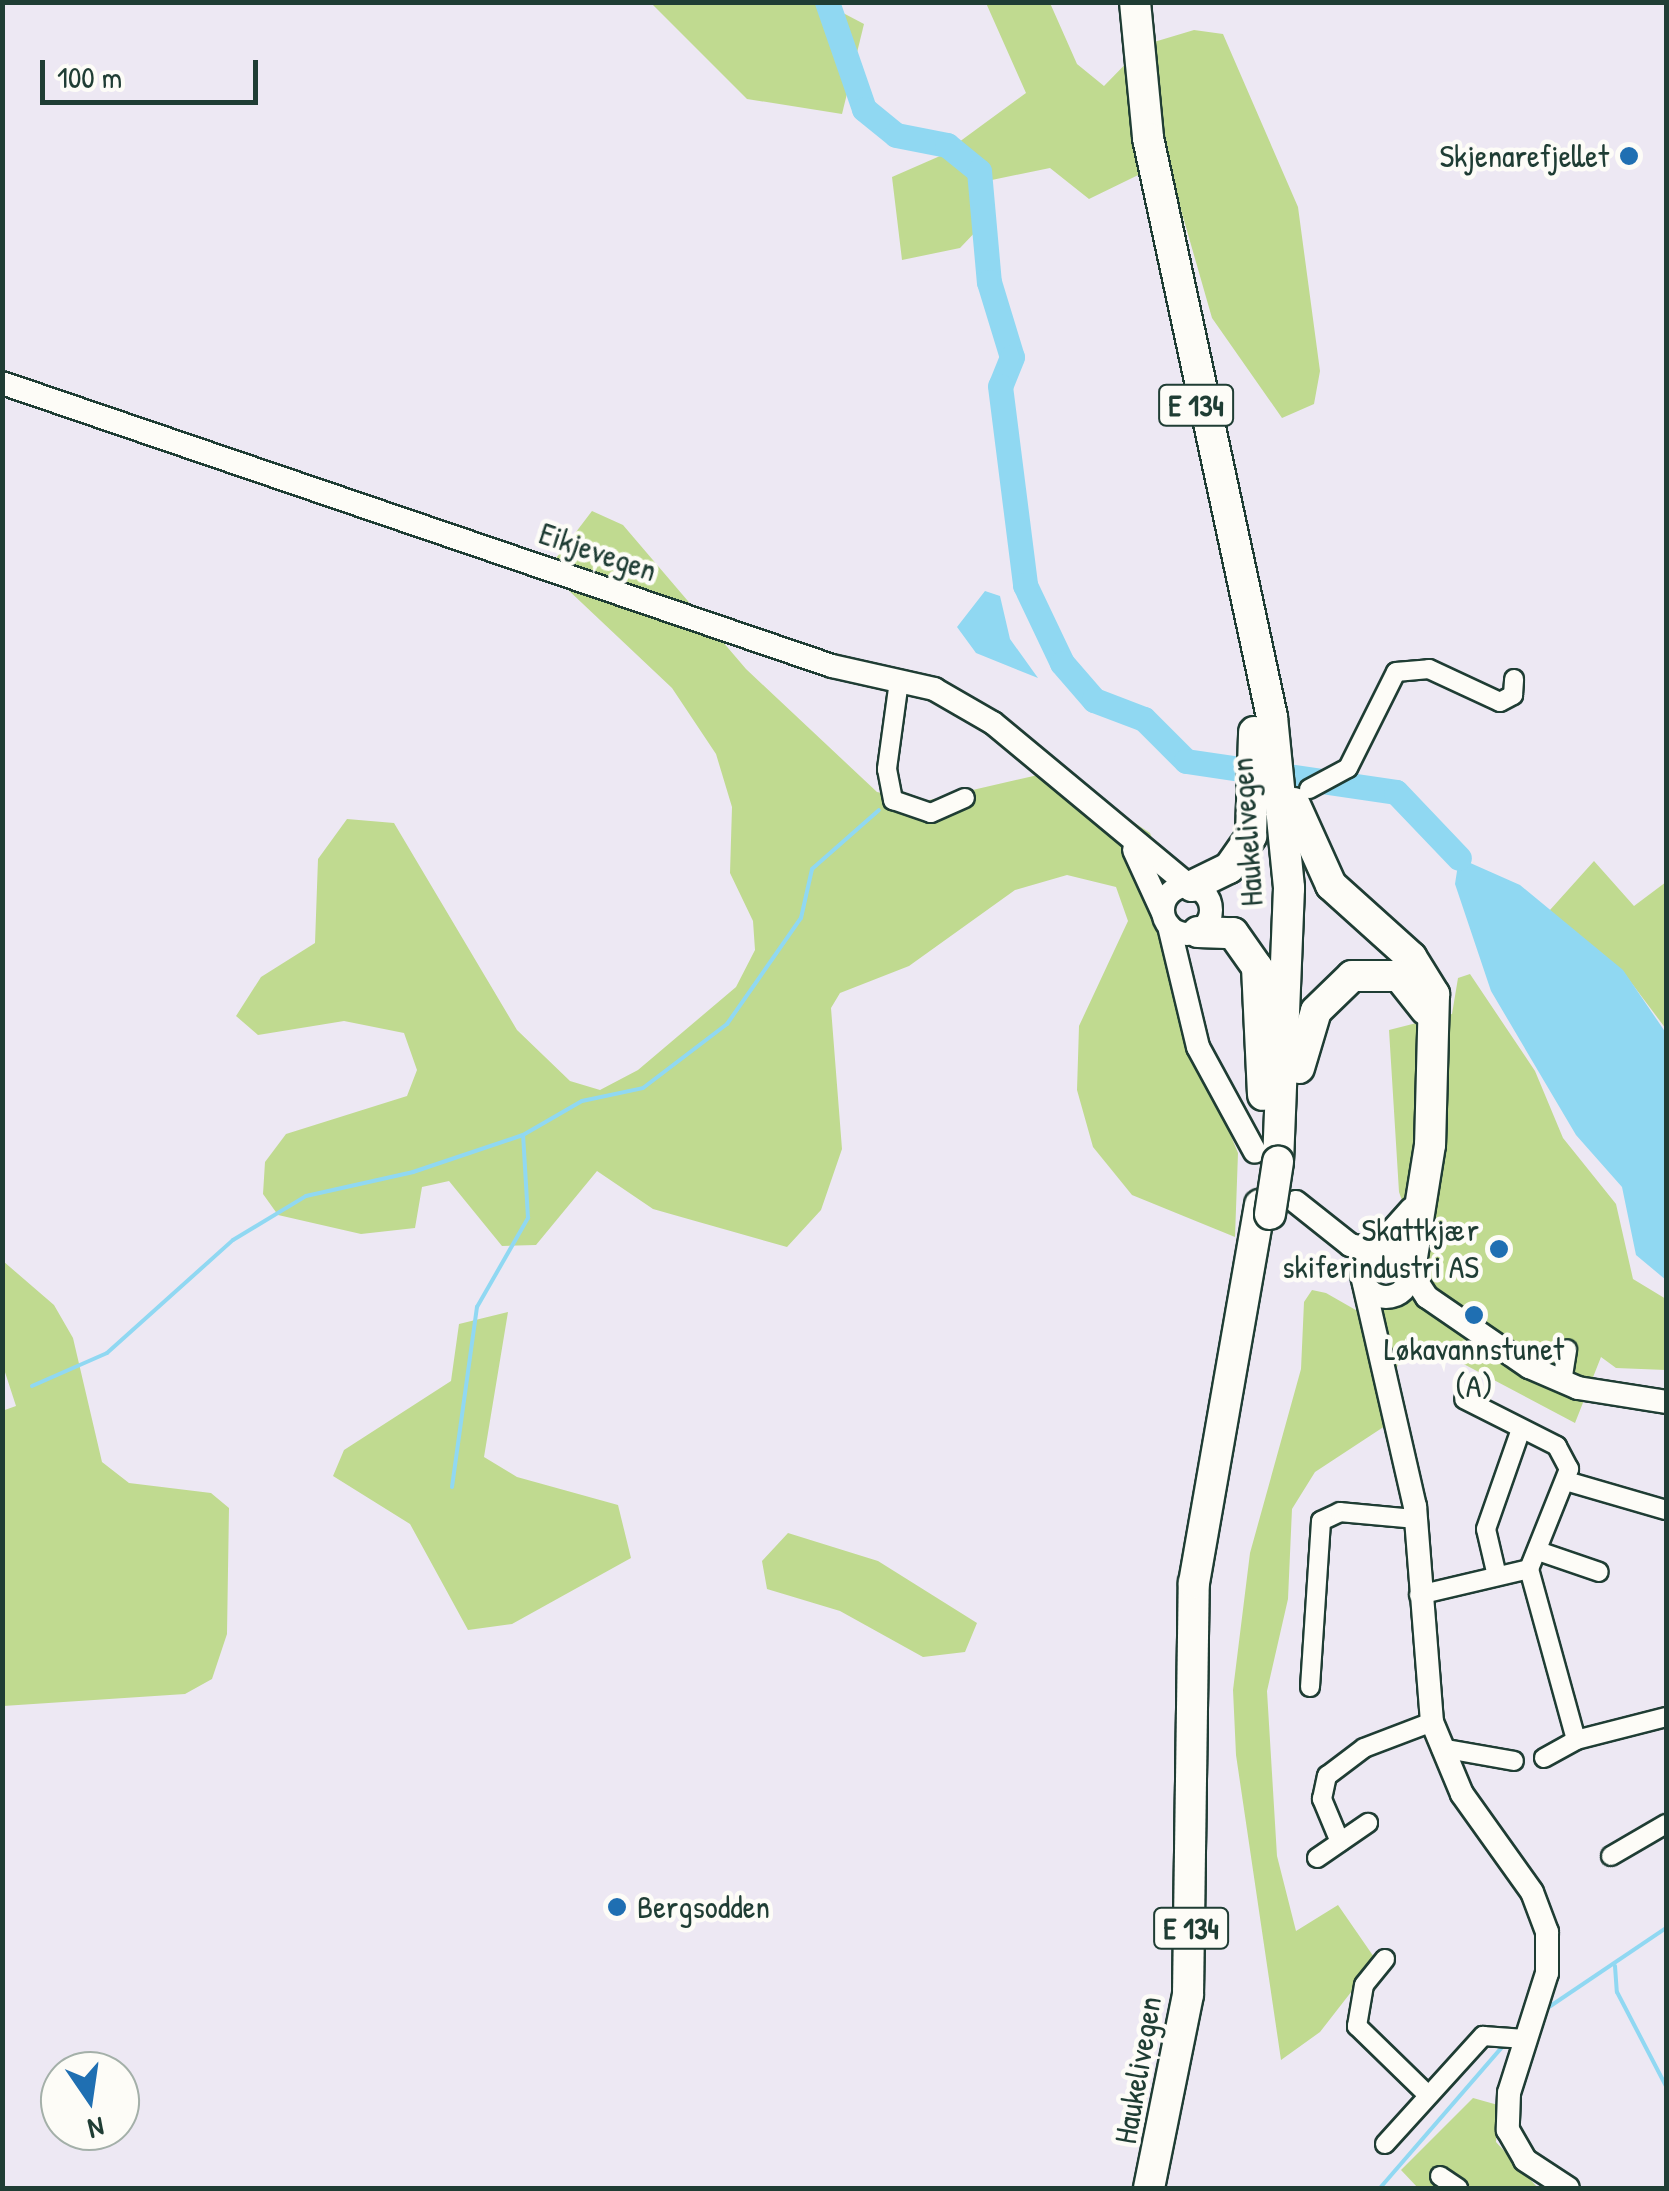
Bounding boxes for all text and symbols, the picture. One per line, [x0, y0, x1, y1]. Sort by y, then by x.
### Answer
scale bar [45, 40, 262, 102]
text: 100 m [57, 57, 122, 97]
place label: Skjenarefjellet [1439, 137, 1609, 175]
marker: Skjenarefjellet [1618, 145, 1640, 167]
road number: E 134 [1156, 380, 1236, 430]
street label: Eikjevegen [534, 514, 662, 590]
street label: Haukelivegen [1223, 756, 1271, 908]
place label: Skattkjær skiferindustri AS [1282, 1212, 1479, 1287]
marker: Skattkjær skiferindustri AS [1488, 1238, 1510, 1260]
marker: Løkavannstunet (A) [1463, 1304, 1485, 1326]
place label: Løkavannstunet (A) [1384, 1331, 1564, 1406]
place label: Bergsodden [637, 1888, 770, 1926]
marker: Bergsodden [606, 1896, 628, 1918]
road number: E 134 [1151, 1903, 1231, 1953]
street label: Haukelivegen [1106, 1993, 1170, 2147]
north arrow [40, 2051, 140, 2151]
text: N [85, 2108, 108, 2148]

